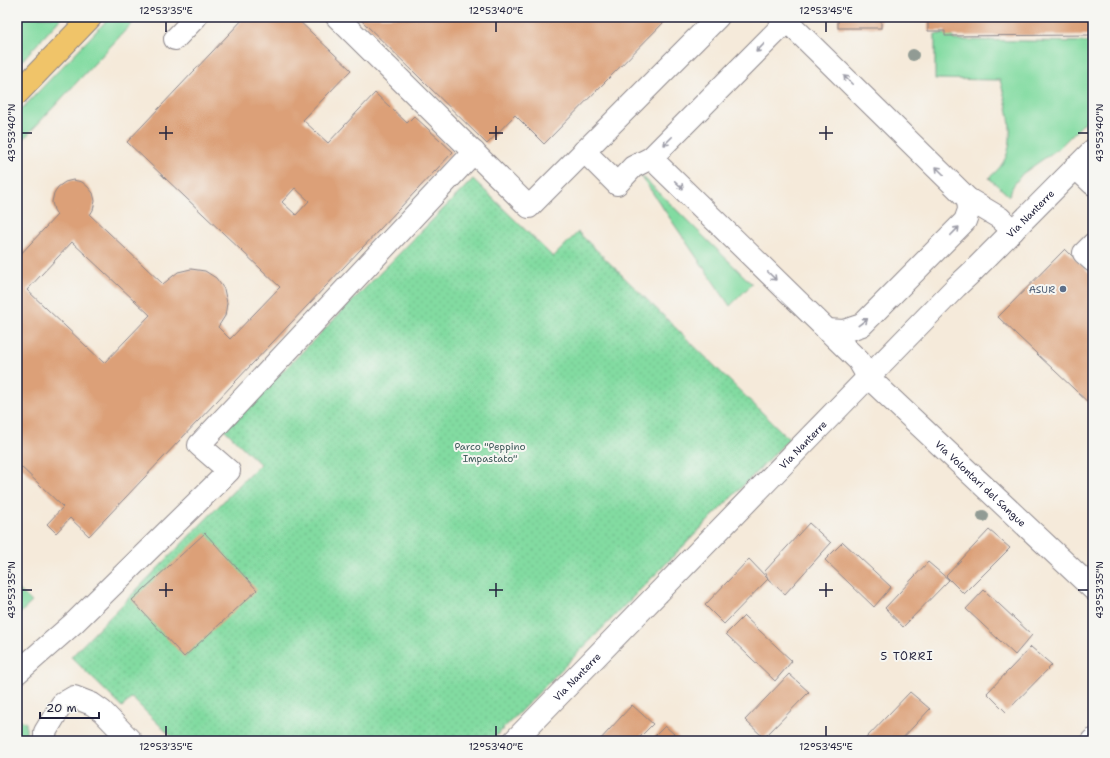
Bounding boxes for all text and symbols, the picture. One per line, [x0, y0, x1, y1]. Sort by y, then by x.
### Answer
text: 12°53'35"E [139, 4, 193, 17]
text: 12°53'40"E [469, 4, 523, 17]
text: 12°53'45"E [799, 4, 853, 17]
one-way arrow [755, 43, 765, 53]
one-way arrow [843, 75, 853, 85]
text: 43°53'40"N [5, 104, 18, 162]
text: 43°53'40"N [1093, 104, 1106, 162]
one-way arrow [663, 136, 673, 146]
one-way arrow [935, 166, 945, 176]
one-way arrow [674, 180, 684, 190]
street label: Via Nanterre [1003, 186, 1057, 240]
one-way arrow [951, 226, 960, 236]
one-way arrow [767, 271, 777, 281]
place label: ASUR [1029, 283, 1055, 296]
marker: ASUR [1058, 284, 1068, 294]
one-way arrow [858, 318, 869, 327]
street label: Via Nanterre [776, 417, 830, 471]
street label: Via Volontari del Sangue [933, 437, 1029, 530]
park label: Parco "Peppino Impastato" [454, 440, 526, 465]
text: 43°53'35"N [5, 561, 18, 619]
text: 43°53'35"N [1093, 561, 1106, 619]
street label: Via Nanterre [550, 649, 604, 704]
district label: 5 TORRI [881, 649, 933, 664]
scale bar [40, 694, 99, 720]
text: 20 m [46, 700, 77, 716]
text: 12°53'35"E [139, 740, 193, 753]
text: 12°53'40"E [469, 740, 523, 753]
text: 12°53'45"E [799, 740, 853, 753]

